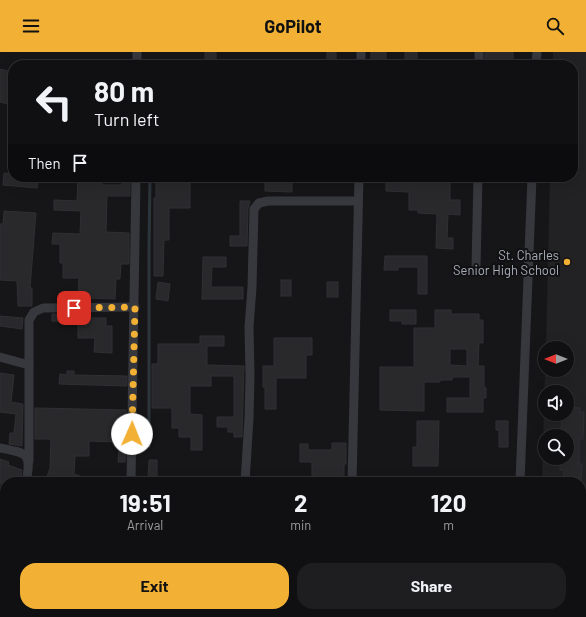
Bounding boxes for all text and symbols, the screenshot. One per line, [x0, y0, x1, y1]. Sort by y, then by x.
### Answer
icon: menu [20, 15, 42, 37]
text: GoPilot [264, 15, 322, 37]
icon: search [544, 15, 566, 37]
text: 80 m [94, 74, 154, 108]
icon: left [28, 76, 80, 128]
text: Turn left [94, 108, 160, 130]
icon: arrive [69, 152, 91, 174]
text: Then [28, 154, 61, 172]
place label: St. Charles Senior High School [453, 247, 559, 278]
marker: St. Charles Senior High School [562, 257, 572, 267]
pin [57, 291, 91, 325]
icon: arrive [63, 297, 85, 319]
north arrow [538, 341, 574, 377]
map controls [538, 341, 574, 465]
button: sound [538, 385, 574, 421]
position arrow [111, 413, 153, 455]
button: search [538, 429, 574, 465]
text: 19:51 [120, 488, 171, 517]
text: 2 [294, 488, 307, 517]
text: 120 [431, 488, 466, 517]
text: Arrival [127, 517, 163, 533]
text: min [290, 517, 311, 533]
text: m [443, 517, 454, 533]
button: Exit [20, 563, 289, 609]
button: Share [297, 563, 566, 609]

